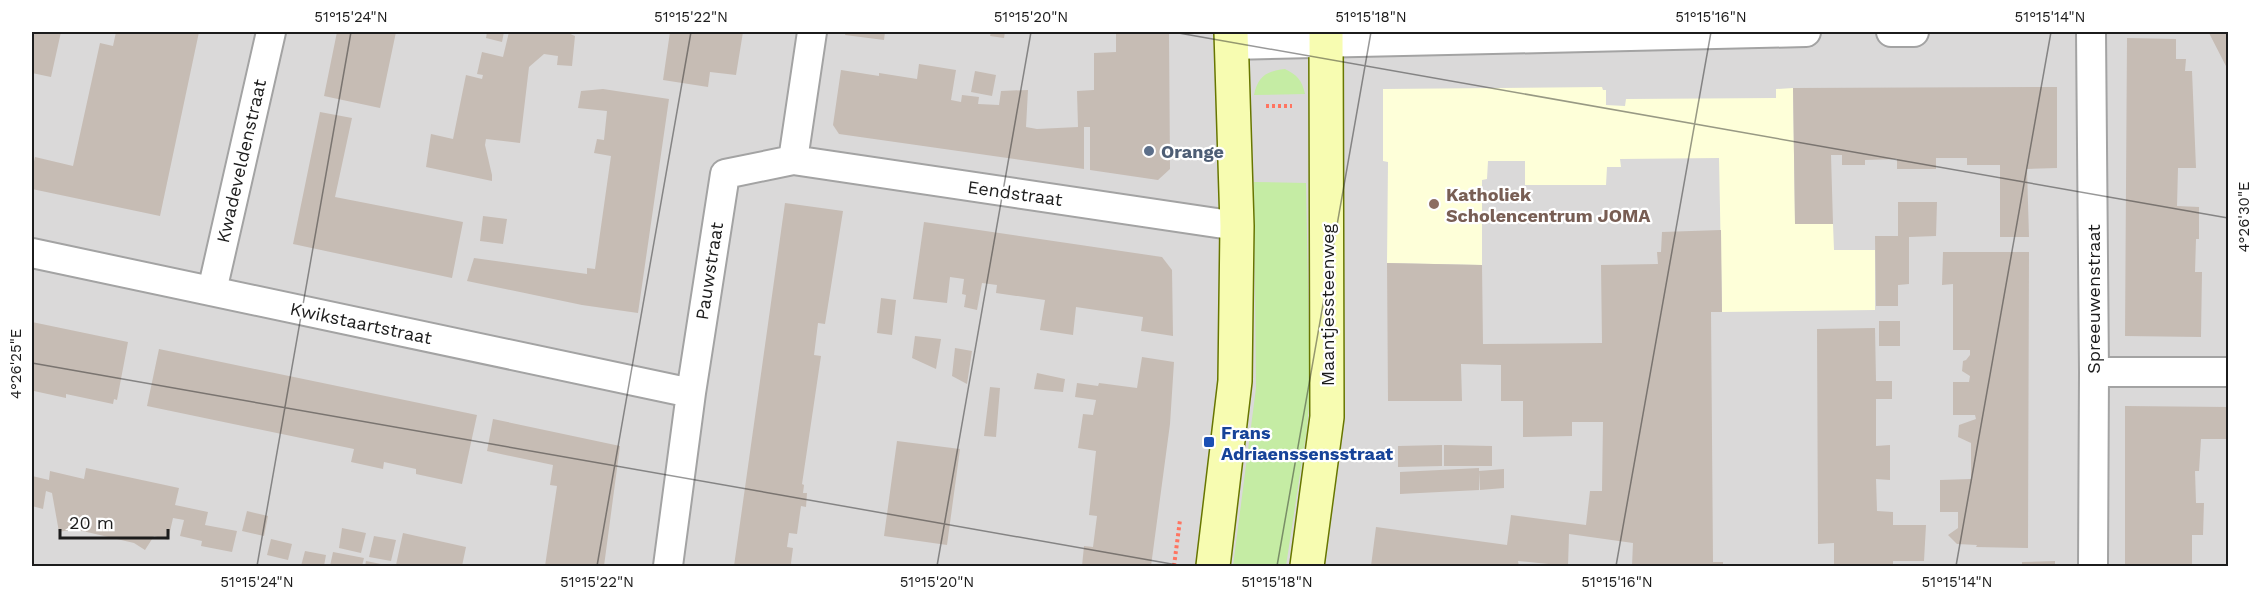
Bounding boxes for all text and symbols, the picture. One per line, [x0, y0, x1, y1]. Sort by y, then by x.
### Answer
text: 51°15'24"N [314, 8, 388, 26]
text: 51°15'22"N [654, 8, 728, 26]
text: 51°15'20"N [994, 8, 1068, 26]
text: 51°15'18"N [1335, 8, 1407, 26]
text: 51°15'16"N [1675, 8, 1747, 26]
text: 51°15'14"N [2015, 8, 2085, 26]
street label: Kwadeveldenstraat [212, 77, 270, 245]
place label: Orange [1161, 141, 1224, 162]
marker: Orange [1142, 144, 1156, 158]
street label: Eendstraat [966, 176, 1064, 210]
text: 4°26'30"E [2235, 181, 2253, 253]
place label: Katholiek Scholencentrum JOMA [1446, 184, 1651, 226]
marker: Katholiek Scholencentrum JOMA [1427, 197, 1441, 211]
street label: Pauwstraat [691, 220, 727, 321]
street label: Maantjessteenweg [1317, 223, 1338, 386]
street label: Spreeuwenstraat [2083, 224, 2104, 374]
street label: Kwikstaartstraat [288, 298, 434, 348]
text: 4°26'25"E [7, 329, 25, 399]
place label: Frans Adriaenssensstraat [1221, 422, 1393, 464]
marker: Frans Adriaenssensstraat [1202, 435, 1216, 449]
scale bar [60, 502, 168, 540]
text: 20 m [69, 512, 114, 533]
text: 51°15'24"N [220, 573, 294, 591]
text: 51°15'22"N [560, 573, 634, 591]
text: 51°15'20"N [900, 573, 974, 591]
text: 51°15'18"N [1241, 573, 1313, 591]
text: 51°15'16"N [1581, 573, 1653, 591]
text: 51°15'14"N [1922, 573, 1992, 591]

